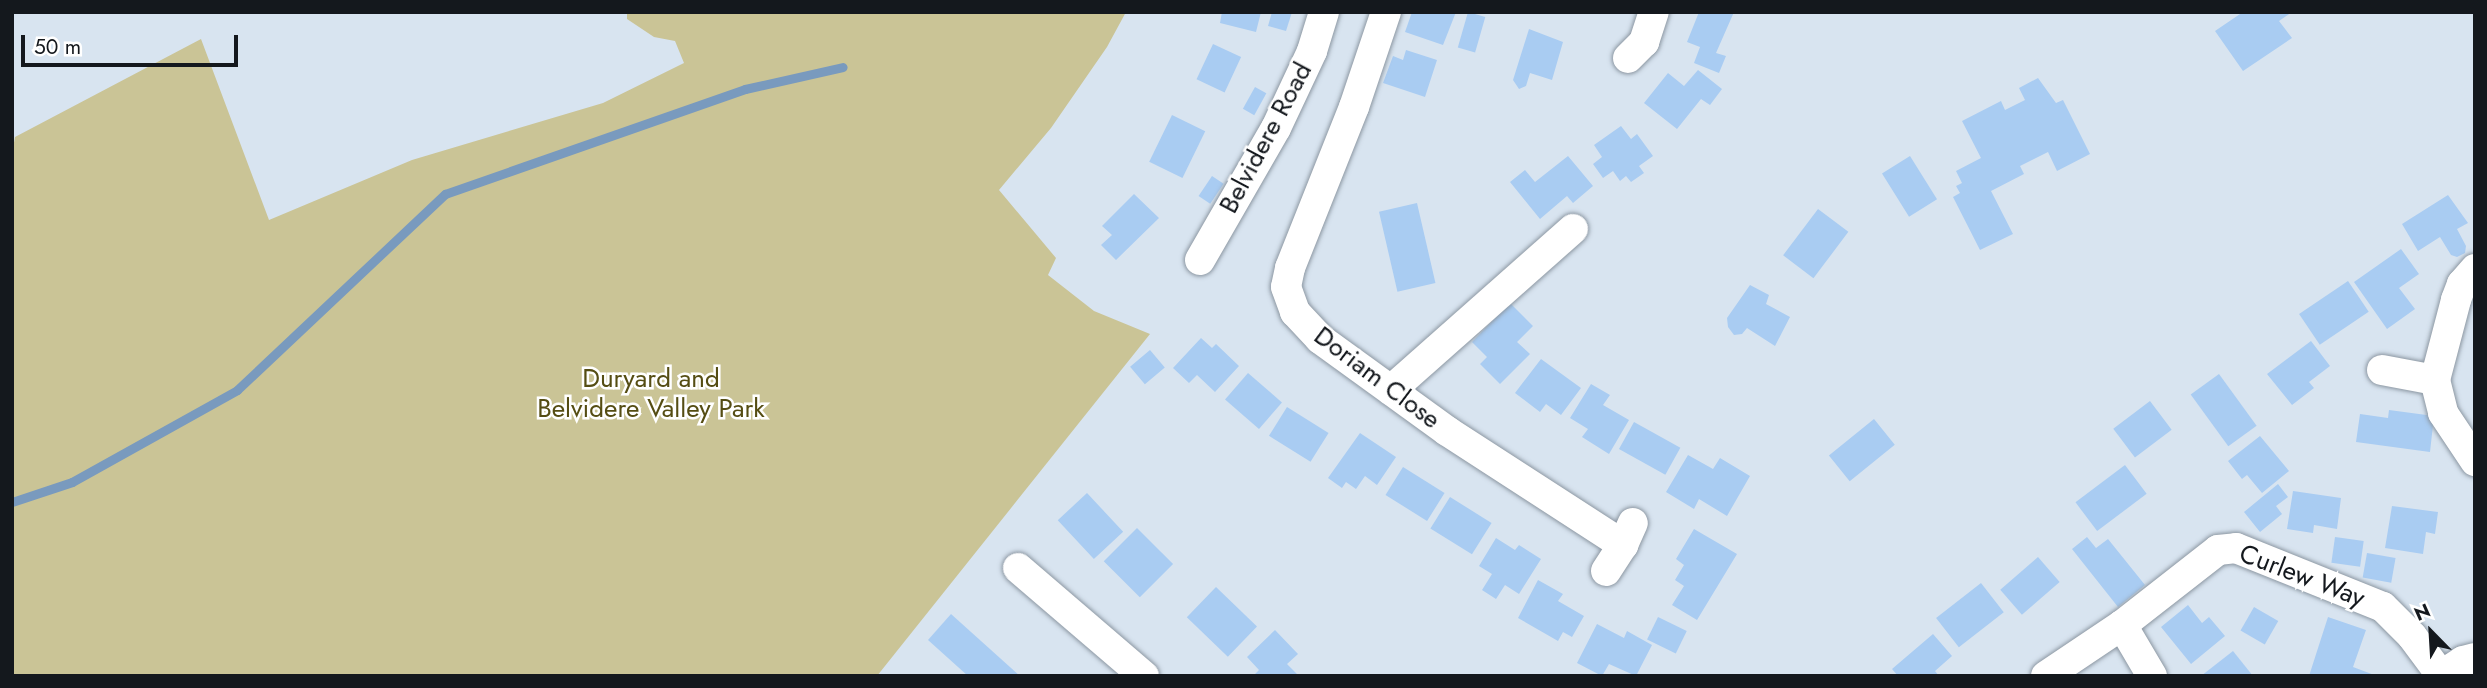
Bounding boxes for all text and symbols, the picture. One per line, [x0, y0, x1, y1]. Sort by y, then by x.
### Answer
scale bar [24, 21, 242, 65]
text: 50 m [34, 32, 81, 62]
street label: Belvidere Road [1213, 57, 1319, 219]
street label: Doriam Close [1308, 320, 1446, 436]
park label: Duryard and Belvidere Valley Park [537, 363, 765, 424]
street label: Curlew Way [2235, 538, 2369, 614]
north arrow [2396, 597, 2466, 667]
text: N [2410, 597, 2435, 628]

